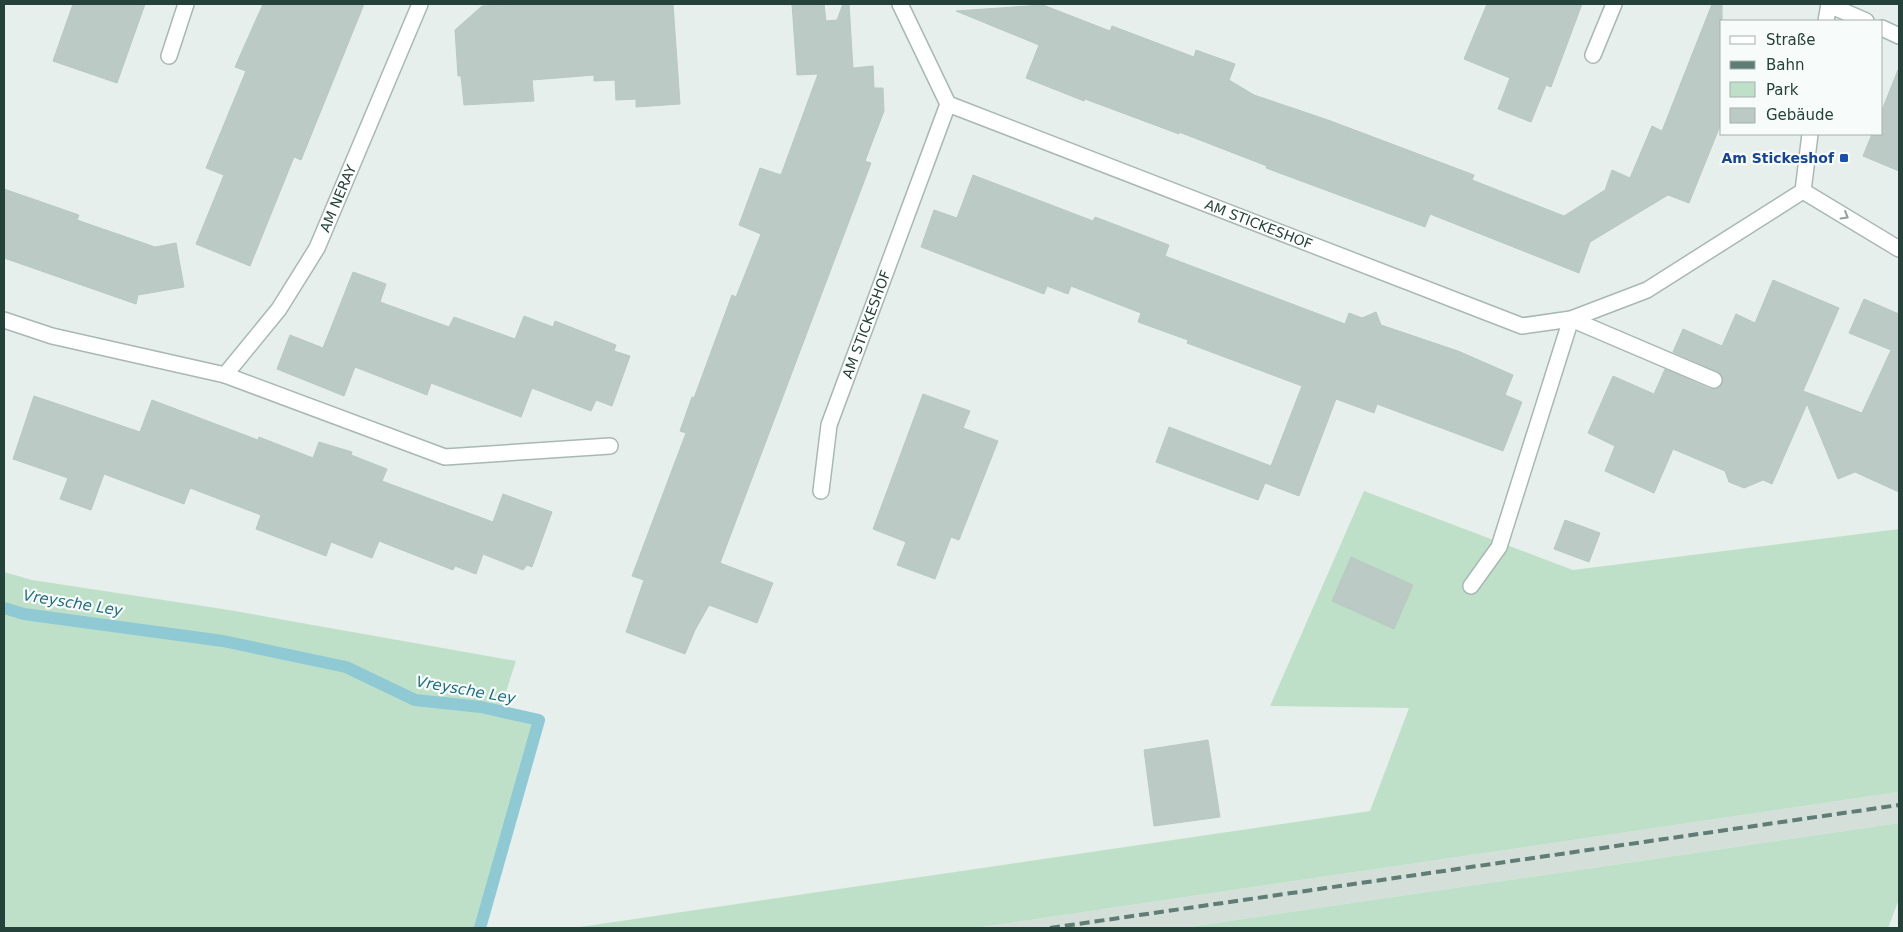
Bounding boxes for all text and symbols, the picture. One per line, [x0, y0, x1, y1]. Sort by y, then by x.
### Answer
legend [1720, 20, 1883, 135]
text: Straße [1766, 31, 1815, 49]
text: Bahn [1766, 56, 1805, 74]
text: Park [1766, 81, 1799, 99]
text: Gebäude [1766, 106, 1834, 124]
place label: Am Stickeshof [1721, 150, 1835, 166]
marker: Am Stickeshof [1838, 152, 1850, 164]
street label: AM NERAY [317, 162, 359, 234]
street label: AM STICKESHOF [1203, 196, 1315, 252]
one-way arrow [1840, 210, 1849, 220]
street label: AM STICKESHOF [839, 268, 894, 380]
water label: Vreysche Ley [22, 586, 125, 620]
water label: Vreysche Ley [415, 672, 518, 708]

